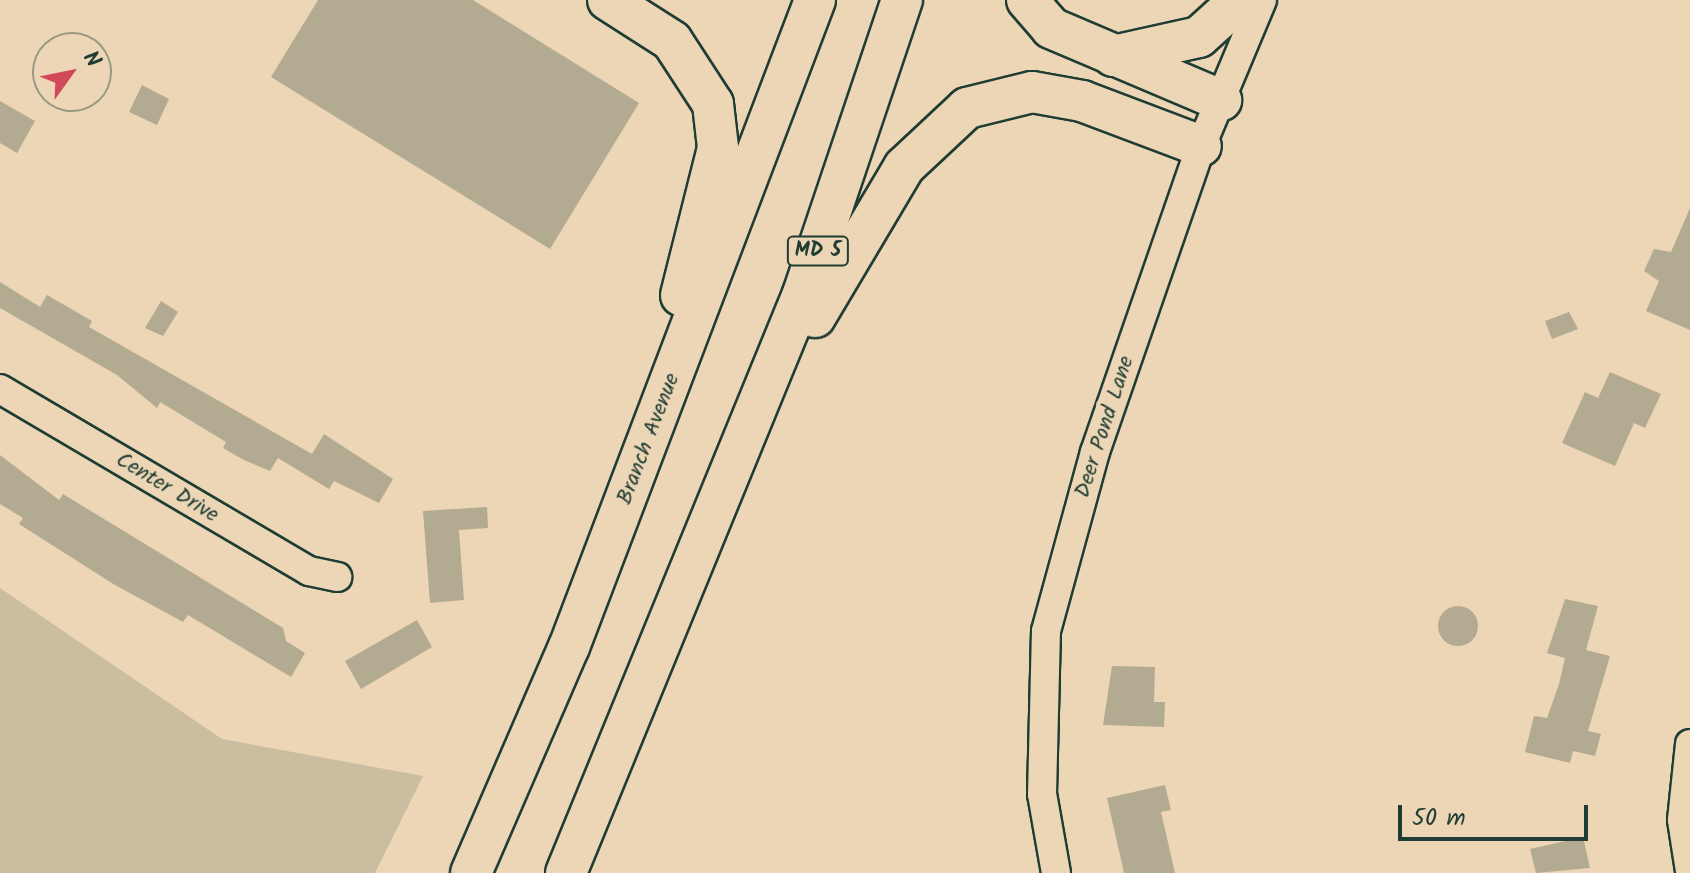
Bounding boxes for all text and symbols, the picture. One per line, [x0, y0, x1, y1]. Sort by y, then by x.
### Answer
north arrow [32, 32, 112, 112]
text: N [72, 44, 109, 75]
road number: MD 5 [786, 235, 850, 267]
street label: Deer Pond Lane [1070, 353, 1140, 501]
street label: Branch Avenue [612, 370, 686, 508]
street label: Center Drive [111, 447, 223, 529]
scale bar [1402, 789, 1592, 839]
text: 50 m [1412, 799, 1466, 838]

